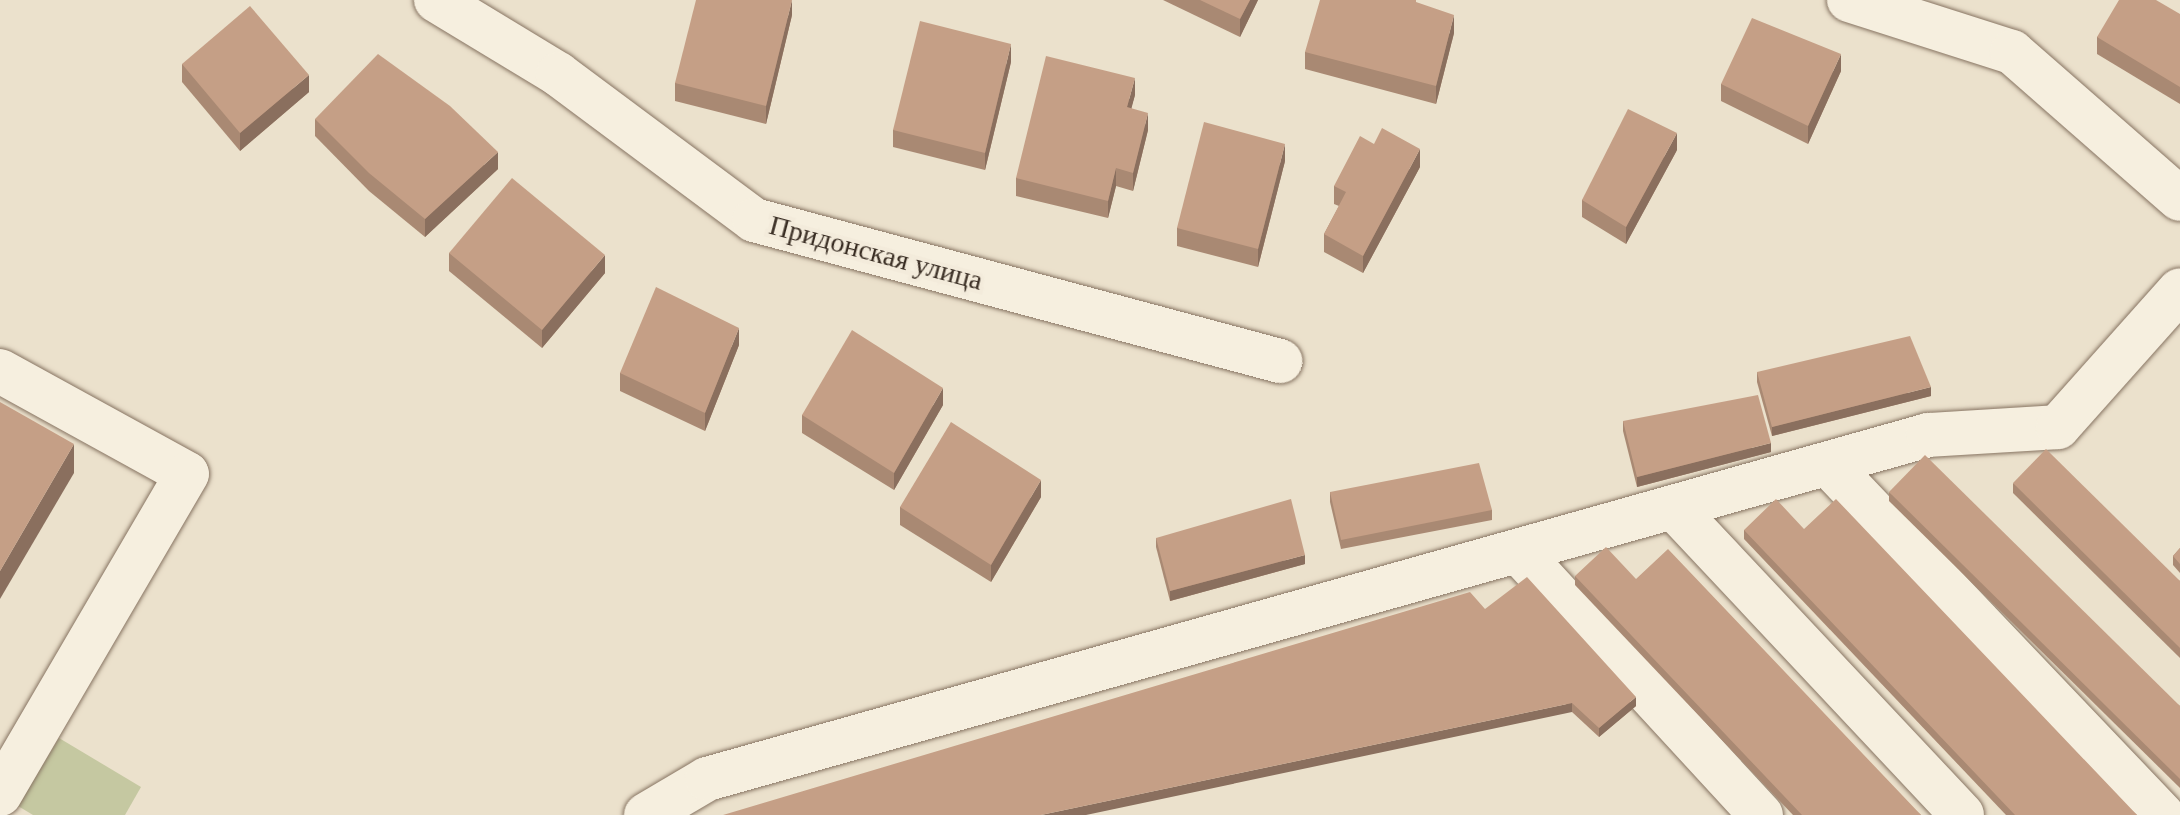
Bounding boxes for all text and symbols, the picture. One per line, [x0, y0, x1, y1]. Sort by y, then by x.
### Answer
street label: Придонская улица [766, 208, 986, 298]

